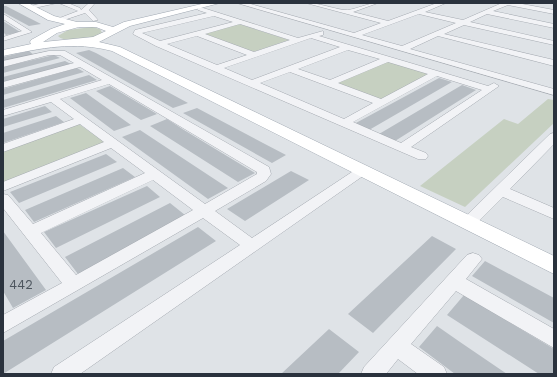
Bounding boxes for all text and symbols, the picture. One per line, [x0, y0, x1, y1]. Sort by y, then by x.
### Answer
house number: 442 [9, 277, 33, 292]

